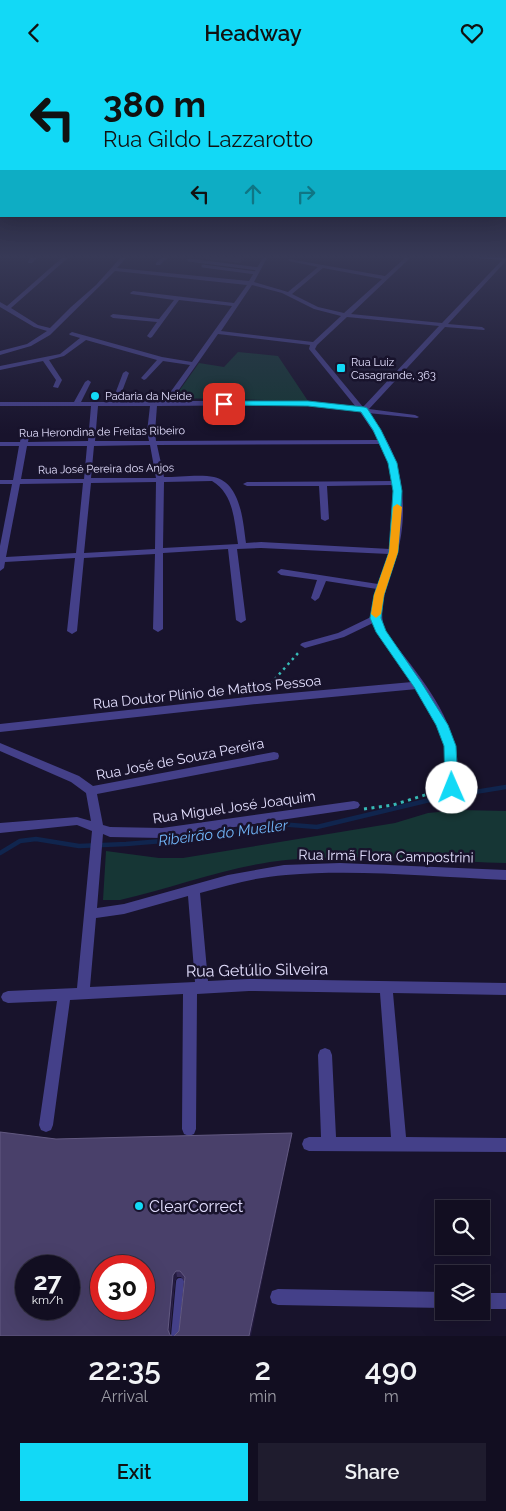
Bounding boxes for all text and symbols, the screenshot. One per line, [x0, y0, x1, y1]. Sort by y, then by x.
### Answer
icon: back [20, 19, 48, 47]
icon: heart [458, 19, 486, 47]
text: Headway [204, 20, 302, 46]
text: 380 m [103, 84, 206, 125]
icon: left [20, 85, 85, 150]
text: Rua Gildo Lazzarotto [103, 126, 313, 152]
icon: left [186, 180, 214, 208]
icon: ahead [239, 180, 267, 208]
icon: right [292, 180, 320, 208]
place label: Rua Luiz Casagrande, 363 [351, 356, 436, 382]
marker: Rua Luiz Casagrande, 363 [335, 362, 347, 374]
pin [203, 383, 245, 425]
marker: Padaria da Neide [89, 390, 101, 402]
place label: Padaria da Neide [105, 390, 192, 403]
icon: arrive [210, 390, 238, 418]
street label: Rua Herondina de Freitas Ribeiro [19, 424, 186, 440]
street label: Rua José Pereira dos Anjos [38, 461, 174, 477]
street label: Rua Doutor Plínio de Mattos Pessoa [92, 672, 322, 712]
street label: Rua José de Souza Pereira [95, 735, 265, 783]
position arrow [425, 761, 477, 813]
street label: Rua Miguel José Joaquim [152, 788, 316, 826]
water label: Ribeirão do Mueller [157, 816, 290, 850]
street label: Rua Irmã Flora Campostrini [298, 846, 474, 866]
street label: Rua Getúlio Silveira [186, 959, 328, 981]
place label: ClearCorrect [149, 1197, 244, 1216]
marker: ClearCorrect [133, 1200, 145, 1212]
map controls [435, 1200, 490, 1320]
button: search [435, 1200, 490, 1255]
speed limit sign: 30 [90, 1255, 155, 1320]
button: layers [435, 1265, 490, 1320]
text: 27 [33, 1266, 62, 1296]
text: km/h [32, 1293, 63, 1307]
text: 22:35 [88, 1352, 161, 1387]
text: 2 [255, 1352, 271, 1387]
text: 490 [365, 1352, 418, 1387]
text: Arrival [101, 1387, 148, 1406]
text: min [249, 1387, 277, 1406]
text: m [384, 1387, 399, 1406]
button: Exit [20, 1443, 248, 1501]
button: Share [258, 1443, 486, 1501]

